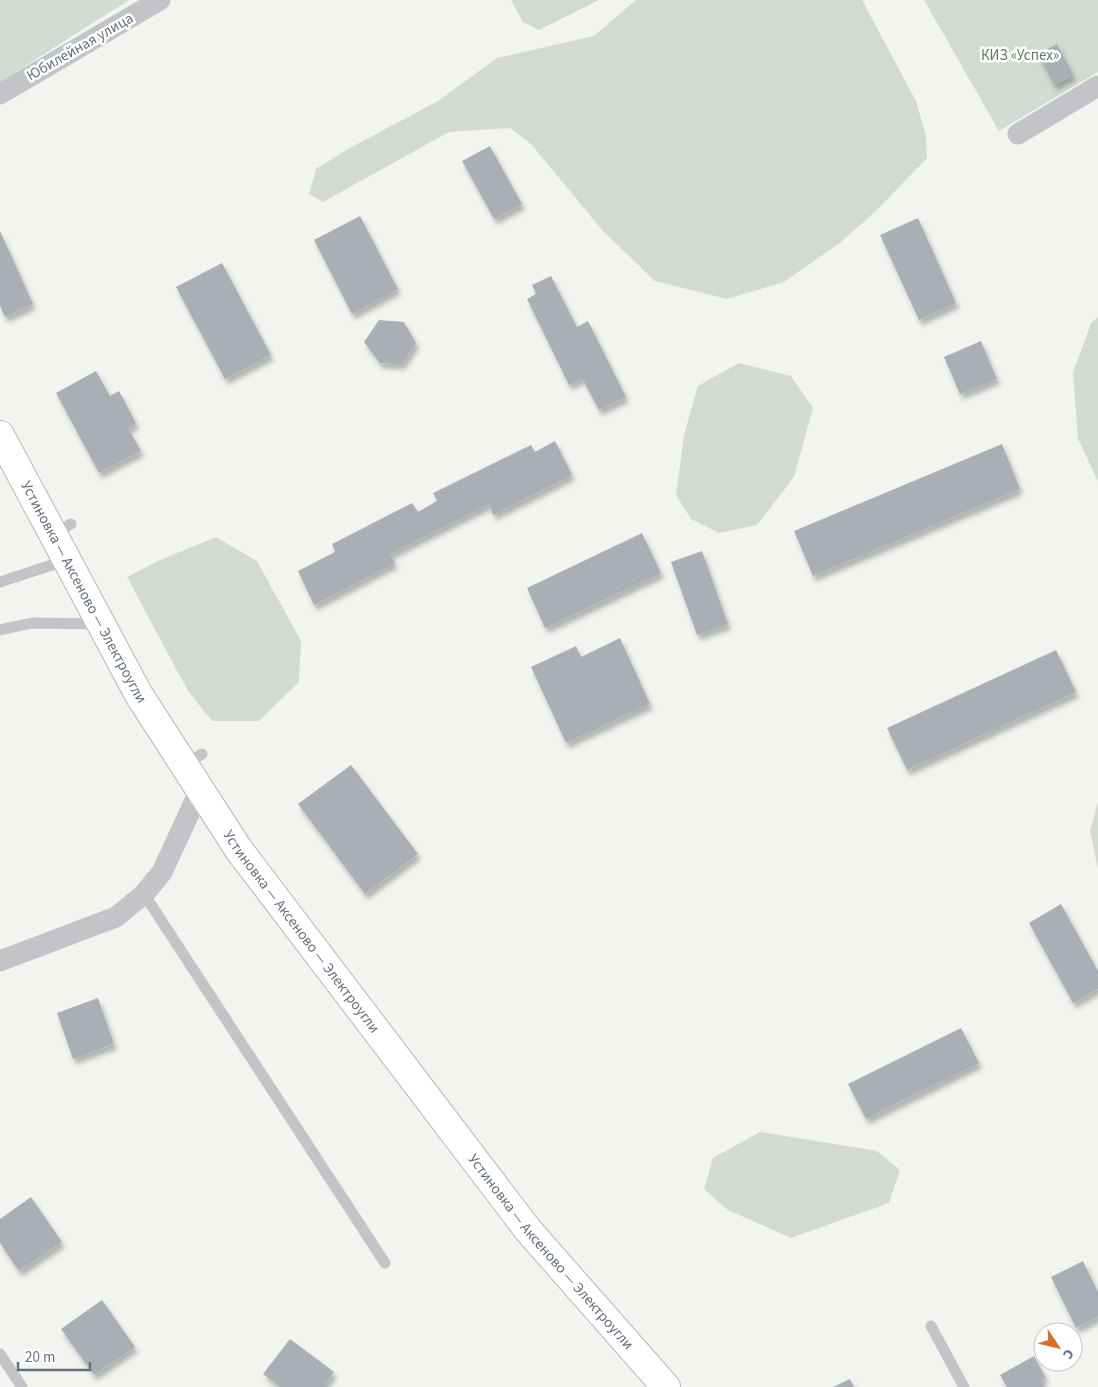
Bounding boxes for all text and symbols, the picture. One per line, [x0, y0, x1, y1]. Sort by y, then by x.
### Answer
street label: Юбилейная улица [23, 8, 137, 86]
park label: КИЗ «Успех» [981, 45, 1059, 66]
street label: Устиновка — Аксеново — Электроугли [16, 477, 152, 707]
street label: Устиновка — Аксеново — Электроугли [218, 826, 385, 1037]
street label: Устиновка — Аксеново — Электроугли [463, 1149, 639, 1354]
north arrow [1033, 1322, 1083, 1372]
scale bar [18, 1340, 90, 1372]
text: С [1057, 1345, 1078, 1363]
text: 20 m [25, 1347, 55, 1368]

